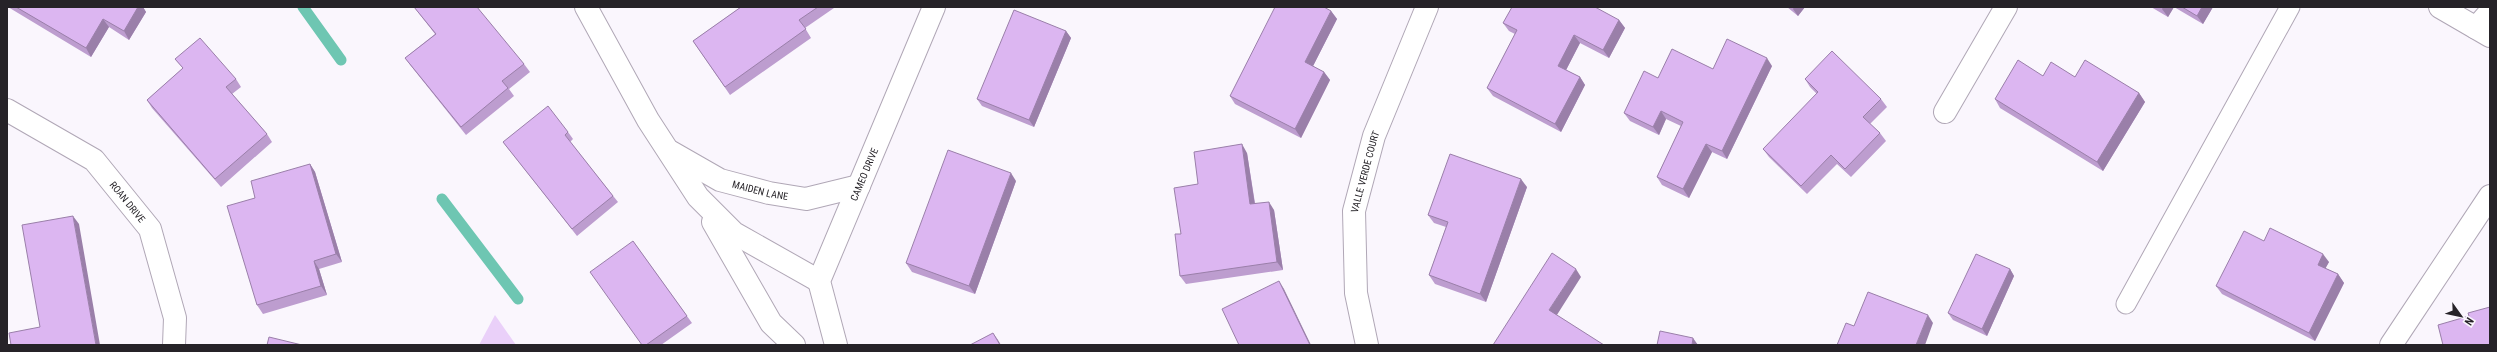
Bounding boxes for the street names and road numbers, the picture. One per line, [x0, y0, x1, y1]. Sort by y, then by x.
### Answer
street label: VALLE VERDE COURT [1349, 129, 1382, 214]
street label: CAMEO DRIVE [848, 146, 880, 203]
street label: ROAN DRIVE [108, 179, 147, 225]
street label: MAIDEN LANE [731, 179, 789, 202]

